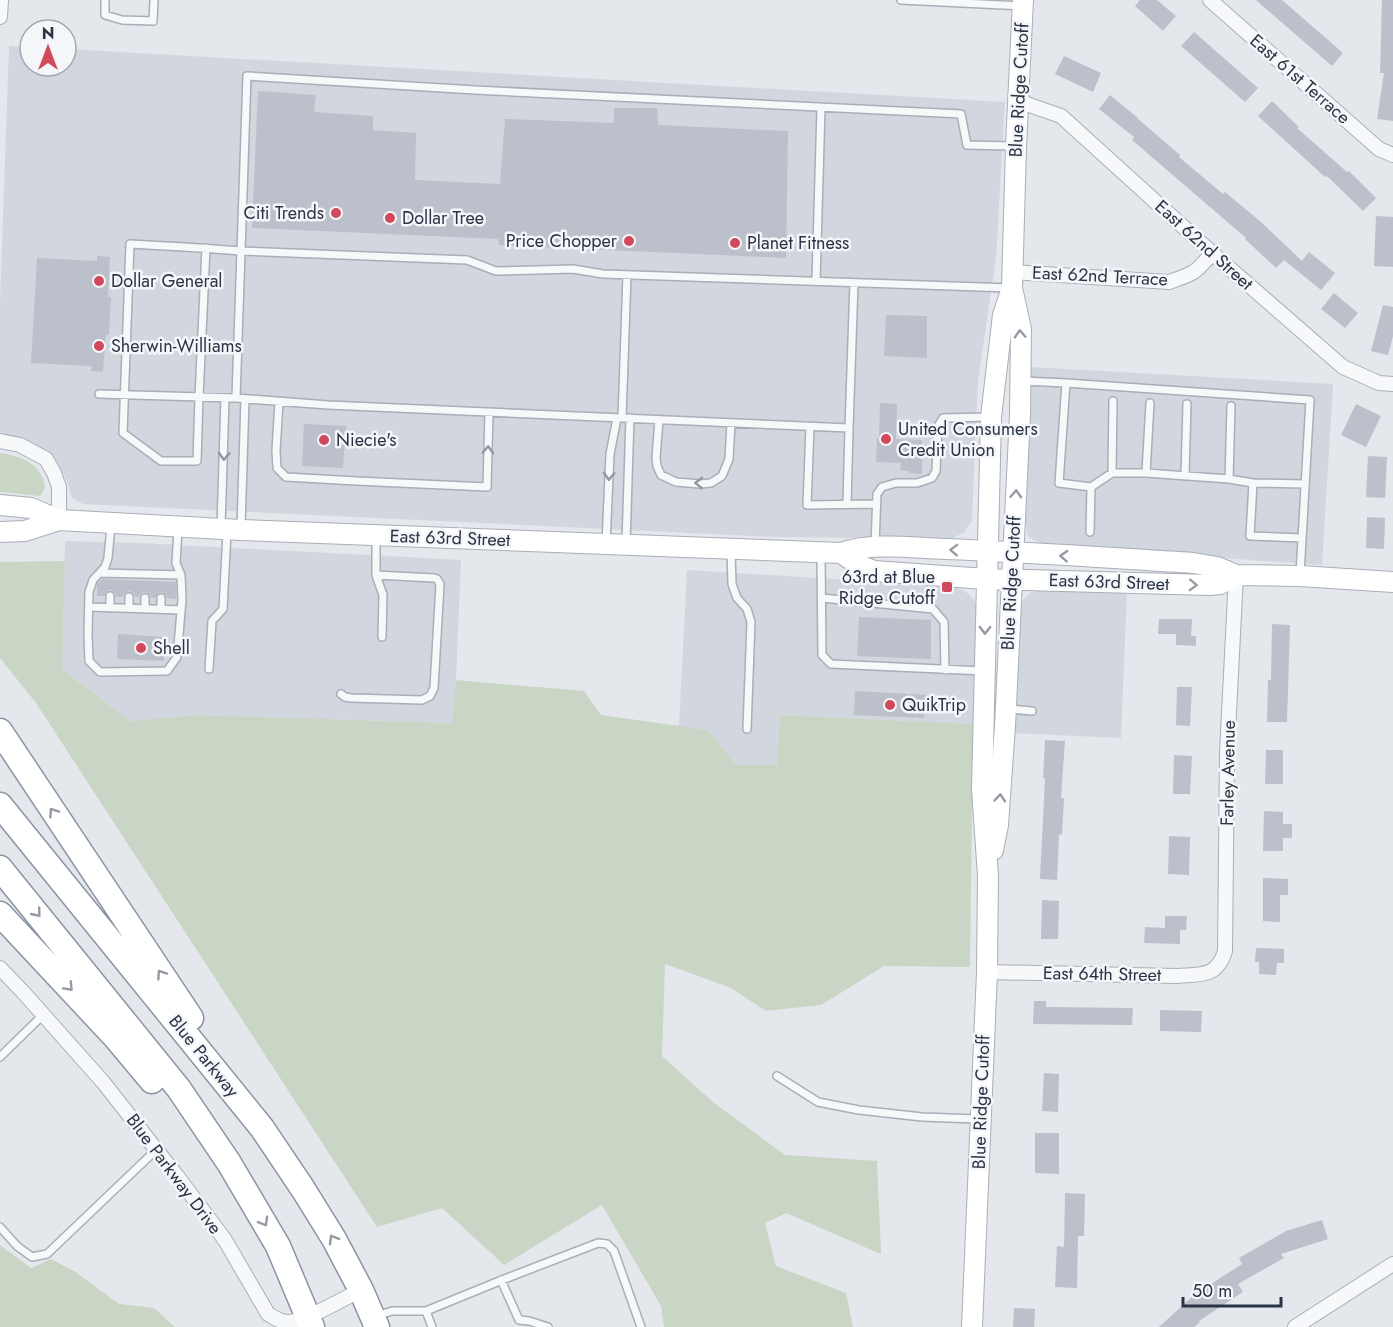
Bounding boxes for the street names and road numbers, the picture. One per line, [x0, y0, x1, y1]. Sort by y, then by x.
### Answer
street label: Blue Ridge Cutoff [1002, 21, 1036, 158]
street label: East 61st Terrace [1244, 28, 1356, 130]
street label: East 62nd Street [1149, 194, 1259, 297]
street label: East 62nd Terrace [1031, 259, 1169, 293]
street label: Blue Ridge Cutoff [994, 514, 1028, 651]
street label: East 63rd Street [389, 523, 511, 553]
street label: East 63rd Street [1048, 567, 1170, 597]
street label: Farley Avenue [1214, 720, 1242, 826]
street label: East 64th Street [1043, 960, 1162, 988]
street label: Blue Parkway [163, 1009, 245, 1103]
street label: Blue Ridge Cutoff [966, 1034, 996, 1170]
street label: Blue Parkway Drive [120, 1108, 228, 1240]

